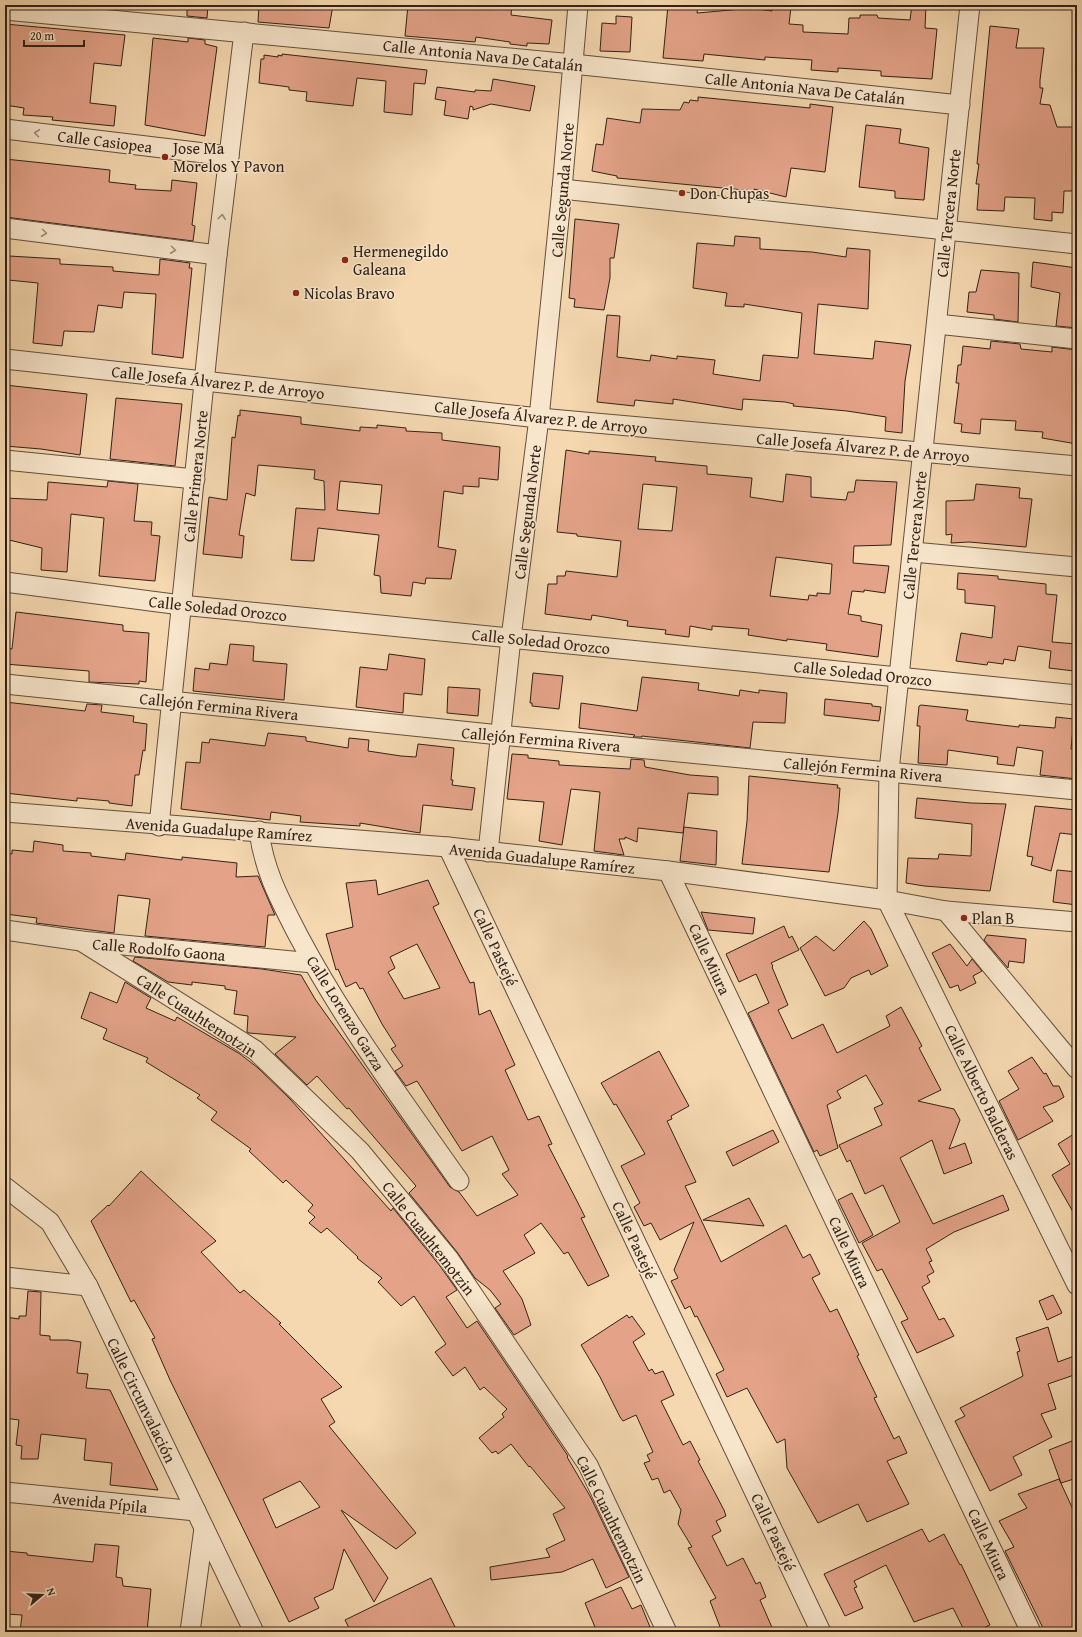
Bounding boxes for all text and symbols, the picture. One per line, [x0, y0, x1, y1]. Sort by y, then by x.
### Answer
scale bar [24, 22, 84, 48]
text: 20 m [30, 27, 54, 44]
street label: Calle Antonia Nava De Catalán [382, 33, 584, 77]
street label: Calle Antonia Nava De Catalán [704, 66, 906, 110]
street label: Calle Segunda Norte [544, 122, 580, 258]
street label: Calle Casiopea [56, 123, 154, 159]
one-way arrow [34, 128, 40, 137]
place label: Jose Ma Morelos Y Pavon [171, 136, 285, 178]
street label: Calle Tercera Norte [929, 148, 967, 278]
marker: Jose Ma Morelos Y Pavon [160, 152, 170, 162]
place label: Don Chupas [690, 181, 769, 205]
marker: Don Chupas [677, 188, 687, 198]
one-way arrow [217, 214, 226, 220]
one-way arrow [41, 229, 47, 238]
place label: Hermenegildo Galeana [353, 239, 448, 281]
one-way arrow [170, 245, 176, 254]
marker: Hermenegildo Galeana [340, 255, 350, 265]
place label: Nicolas Bravo [304, 281, 395, 305]
marker: Nicolas Bravo [291, 288, 301, 298]
street label: Calle Josefa Álvarez P. de Arroyo [110, 359, 326, 405]
street label: Calle Josefa Álvarez P. de Arroyo [433, 394, 649, 440]
street label: Calle Primera Norte [176, 409, 214, 543]
street label: Calle Josefa Álvarez P. de Arroyo [755, 426, 971, 468]
street label: Calle Segunda Norte [507, 443, 547, 581]
street label: Calle Tercera Norte [895, 470, 933, 600]
street label: Calle Soledad Orozco [148, 589, 288, 627]
street label: Calle Soledad Orozco [471, 622, 611, 660]
street label: Calle Soledad Orozco [793, 654, 933, 692]
street label: Callejón Fermina Rivera [138, 686, 300, 726]
street label: Callejón Fermina Rivera [461, 720, 622, 758]
street label: Callejón Fermina Rivera [783, 750, 944, 788]
street label: Avenida Guadalupe Ramírez [125, 811, 313, 847]
street label: Avenida Guadalupe Ramírez [448, 836, 636, 880]
street label: Calle Pastejé [467, 904, 525, 990]
place label: Plan B [972, 906, 1014, 930]
marker: Plan B [959, 913, 969, 923]
street label: Calle Miura [683, 919, 737, 999]
street label: Calle Rodolfo Gaona [92, 931, 227, 967]
street label: Calle Lorenzo Garza [301, 951, 391, 1076]
street label: Calle Cuauhtemotzin [132, 967, 262, 1063]
street label: Calle Alberto Balderas [939, 1020, 1025, 1164]
street label: Calle Cuauhtemotzin [377, 1176, 481, 1300]
street label: Calle Pastejé [606, 1197, 664, 1283]
street label: Calle Miura [823, 1212, 877, 1292]
street label: Calle Circunvalación [101, 1333, 183, 1467]
street label: Calle Cuauhtemotzin [571, 1451, 653, 1587]
street label: Avenida Pípila [51, 1485, 149, 1519]
street label: Calle Pastejé [745, 1489, 803, 1575]
street label: Calle Miura [962, 1504, 1016, 1584]
north arrow [22, 1575, 62, 1615]
text: N [43, 1586, 60, 1598]

